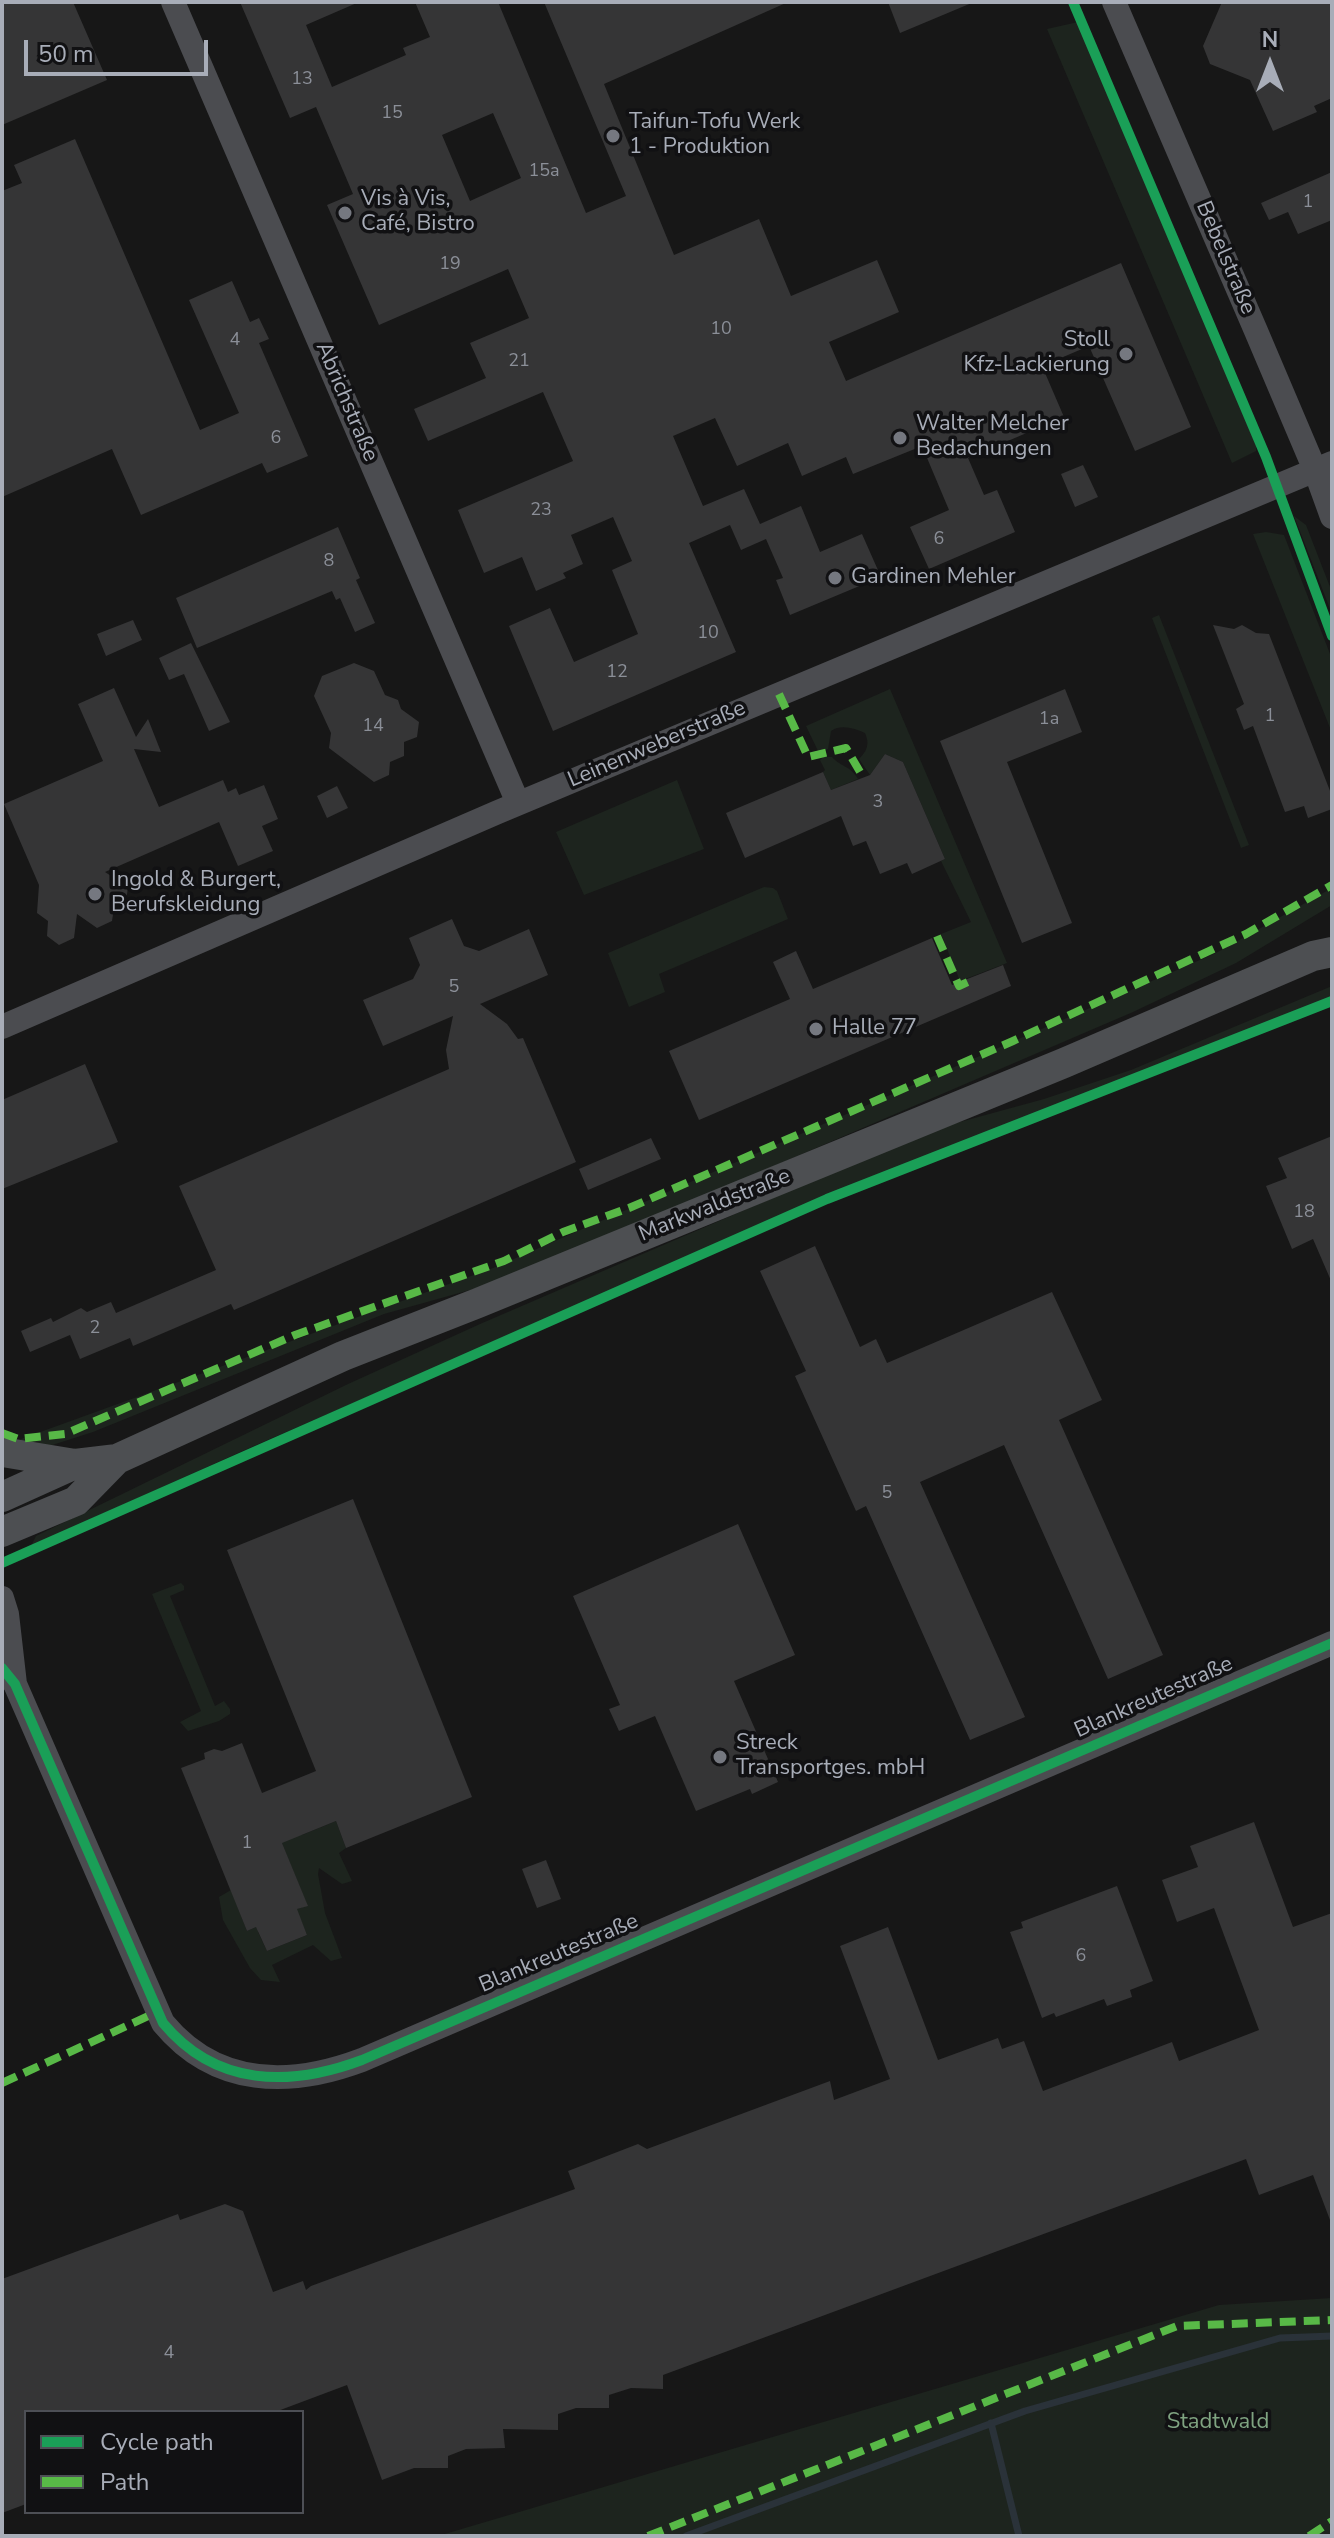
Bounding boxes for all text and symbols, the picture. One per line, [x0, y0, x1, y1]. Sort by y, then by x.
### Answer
scale bar [28, 24, 212, 74]
north arrow [1230, 24, 1310, 104]
text: N [1262, 25, 1278, 55]
text: 50 m [38, 38, 94, 70]
house number: 13 [291, 69, 313, 91]
house number: 15 [381, 103, 403, 125]
place label: Taifun-Tofu Werk 1 - Produktion [629, 110, 800, 162]
marker: Taifun-Tofu Werk 1 - Produktion [604, 127, 622, 145]
house number: 15a [528, 161, 560, 183]
place label: Vis à Vis, Café, Bistro [361, 187, 475, 238]
house number: 1 [1303, 192, 1313, 214]
street label: Bebelstraße [1189, 197, 1261, 319]
marker: Vis à Vis, Café, Bistro [336, 204, 354, 222]
house number: 19 [439, 254, 461, 276]
house number: 10 [710, 319, 732, 341]
place label: Stoll Kfz-Lackierung [964, 328, 1110, 380]
house number: 4 [230, 330, 240, 352]
street label: Abrichstraße [309, 338, 383, 466]
marker: Stoll Kfz-Lackierung [1117, 345, 1135, 363]
house number: 21 [508, 351, 530, 373]
place label: Walter Melcher Bedachungen [916, 412, 1069, 464]
house number: 6 [271, 428, 281, 450]
marker: Walter Melcher Bedachungen [891, 429, 909, 447]
house number: 23 [530, 500, 552, 522]
house number: 6 [934, 529, 944, 551]
house number: 8 [324, 551, 334, 573]
place label: Gardinen Mehler [851, 565, 1016, 591]
marker: Gardinen Mehler [826, 569, 844, 587]
house number: 10 [697, 623, 719, 645]
house number: 12 [606, 662, 628, 684]
street label: Leinenweberstraße [564, 696, 750, 794]
house number: 1 [1265, 706, 1275, 728]
house number: 1a [1039, 709, 1059, 731]
house number: 14 [362, 716, 384, 738]
house number: 3 [873, 792, 883, 814]
place label: Ingold & Burgert, Berufskleidung [111, 868, 281, 920]
marker: Ingold & Burgert, Berufskleidung [86, 885, 104, 903]
house number: 5 [449, 977, 459, 999]
place label: Halle 77 [832, 1016, 917, 1042]
marker: Halle 77 [807, 1020, 825, 1038]
street label: Markwaldstraße [635, 1164, 795, 1248]
house number: 18 [1293, 1202, 1315, 1224]
house number: 2 [90, 1318, 100, 1340]
house number: 5 [882, 1483, 892, 1505]
street label: Blankreutestraße [1071, 1651, 1237, 1745]
place label: Streck Transportges. mbH [736, 1731, 925, 1782]
marker: Streck Transportges. mbH [711, 1748, 729, 1766]
house number: 1 [242, 1833, 252, 1855]
street label: Blankreutestraße [475, 1909, 643, 1999]
house number: 6 [1076, 1946, 1086, 1968]
house number: 4 [164, 2343, 174, 2365]
legend [24, 2410, 304, 2514]
park label: Stadtwald [1167, 2410, 1269, 2436]
text: Cycle path [100, 2426, 214, 2458]
text: Path [100, 2466, 149, 2498]

